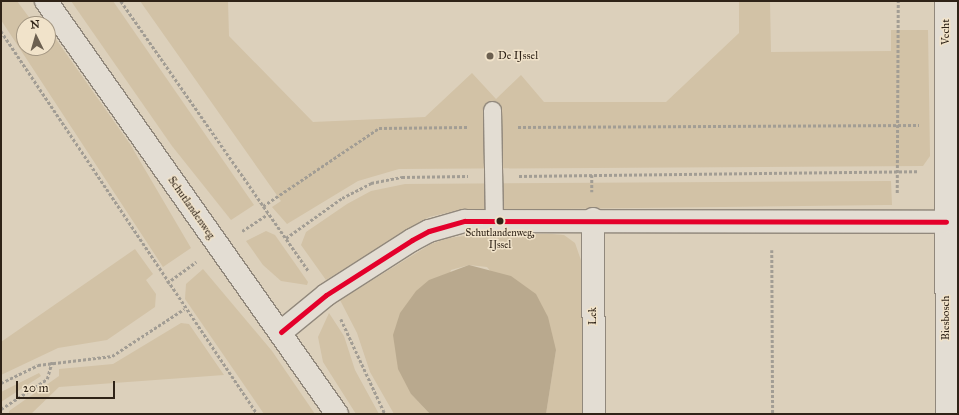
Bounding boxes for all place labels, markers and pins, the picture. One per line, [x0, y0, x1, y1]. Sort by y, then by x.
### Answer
place label: De IJssel [498, 49, 538, 63]
marker: De IJssel [485, 51, 495, 61]
marker: Schutlandenweg, IJssel [495, 216, 505, 226]
place label: Schutlandenweg, IJssel [465, 227, 535, 250]

